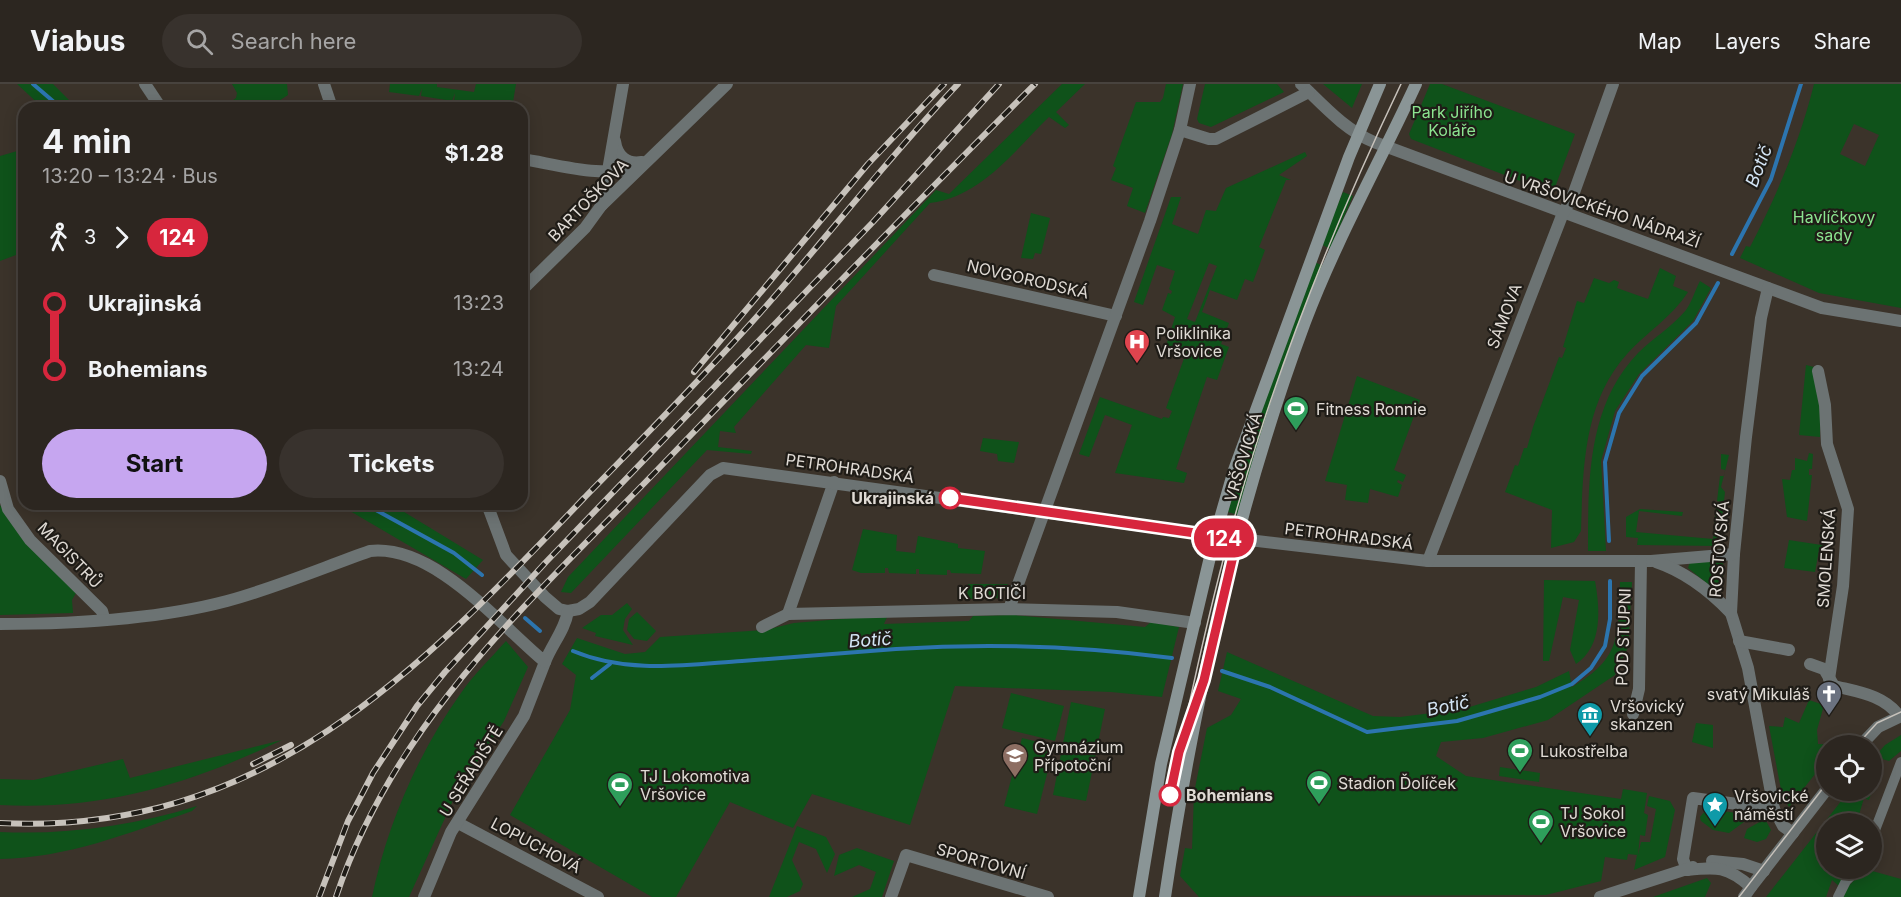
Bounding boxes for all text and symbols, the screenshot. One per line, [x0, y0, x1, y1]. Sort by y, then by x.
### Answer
search box [162, 14, 582, 68]
text: Viabus [30, 24, 126, 58]
icon: search [183, 25, 216, 58]
text: Search here [231, 28, 356, 54]
text: Map [1638, 29, 1682, 54]
text: Layers [1715, 29, 1781, 54]
text: Share [1814, 29, 1871, 54]
park label: Park Jiřího Koláře [1412, 102, 1492, 140]
text: 4 min [42, 121, 132, 161]
text: $1.28 [445, 140, 504, 166]
water label: Botič [1741, 142, 1776, 190]
street label: BARTOŠKOVA [544, 155, 632, 245]
text: 13:20 – 13:24 · Bus [42, 164, 218, 188]
street label: U VRŠOVICKÉHO NÁDRAŽÍ [1501, 166, 1703, 252]
park label: Havlíčkovy sady [1793, 207, 1875, 245]
icon: walk [42, 221, 75, 254]
icon: forward [105, 221, 138, 254]
text: 3 [84, 225, 96, 249]
text: 124 [159, 225, 196, 250]
street label: NOVGORODSKÁ [965, 255, 1091, 303]
street label: SÁMOVA [1482, 280, 1526, 352]
text: Ukrajinská [88, 290, 202, 316]
text: 13:23 [453, 291, 504, 315]
place label: Poliklinika Vršovice [1156, 323, 1231, 361]
hospital icon: Poliklinika Vršovice [1122, 327, 1152, 365]
text: Bohemians [88, 356, 208, 382]
text: 13:24 [453, 357, 504, 381]
sports icon: Fitness Ronnie [1281, 394, 1311, 432]
place label: Fitness Ronnie [1316, 399, 1427, 419]
street label: VRŠOVICKÁ [1220, 410, 1266, 504]
button: Start [42, 429, 267, 498]
button: Tickets [279, 429, 504, 498]
street label: PETROHRADSKÁ [784, 449, 916, 487]
marker: Ukrajinská [939, 487, 961, 509]
place label: Ukrajinská [851, 488, 934, 508]
street label: ROSTOVSKÁ [1705, 500, 1733, 598]
street label: SMOLENSKÁ [1813, 508, 1839, 608]
street label: MAGISTRŮ [34, 518, 106, 592]
line badge: 124 [1190, 518, 1258, 558]
street label: PETROHRADSKÁ [1283, 518, 1415, 554]
text: 124 [1206, 526, 1242, 551]
street label: K BOTIČI [958, 583, 1026, 603]
street label: POD STUPNI [1611, 588, 1635, 686]
water label: Botič [848, 628, 892, 651]
church icon: svatý Mikuláš [1814, 679, 1844, 717]
place label: svatý Mikuláš [1707, 684, 1810, 704]
water label: Botič [1425, 691, 1471, 720]
place label: Vršovický skanzen [1610, 696, 1685, 734]
museum icon: Vršovický skanzen [1575, 700, 1605, 738]
street label: U SEŘADIŠTĚ [435, 722, 507, 820]
map controls [1816, 735, 1882, 879]
button: locate [1816, 735, 1882, 801]
sports icon: Lukostřelba [1505, 736, 1535, 774]
place label: Gymnázium Přípotoční [1034, 737, 1124, 775]
school or university icon: Gymnázium Přípotoční [1000, 741, 1030, 779]
place label: Lukostřelba [1540, 741, 1628, 761]
place label: TJ Lokomotiva Vršovice [640, 766, 750, 804]
sports icon: Stadion Ďolíček [1304, 768, 1334, 806]
sports icon: TJ Lokomotiva Vršovice [605, 770, 635, 808]
place label: Stadion Ďolíček [1338, 773, 1456, 793]
marker: Bohemians [1159, 784, 1181, 806]
place label: Bohemians [1186, 785, 1273, 805]
place label: Vršovické náměstí [1734, 786, 1809, 824]
place icon: Vršovické náměstí [1700, 790, 1730, 828]
place label: TJ Sokol Vršovice [1560, 803, 1626, 841]
sports icon: TJ Sokol Vršovice [1526, 807, 1556, 845]
street label: LOPUCHOVÁ [488, 813, 584, 877]
button: layers [1816, 813, 1882, 879]
street label: SPORTOVNÍ [934, 839, 1029, 883]

